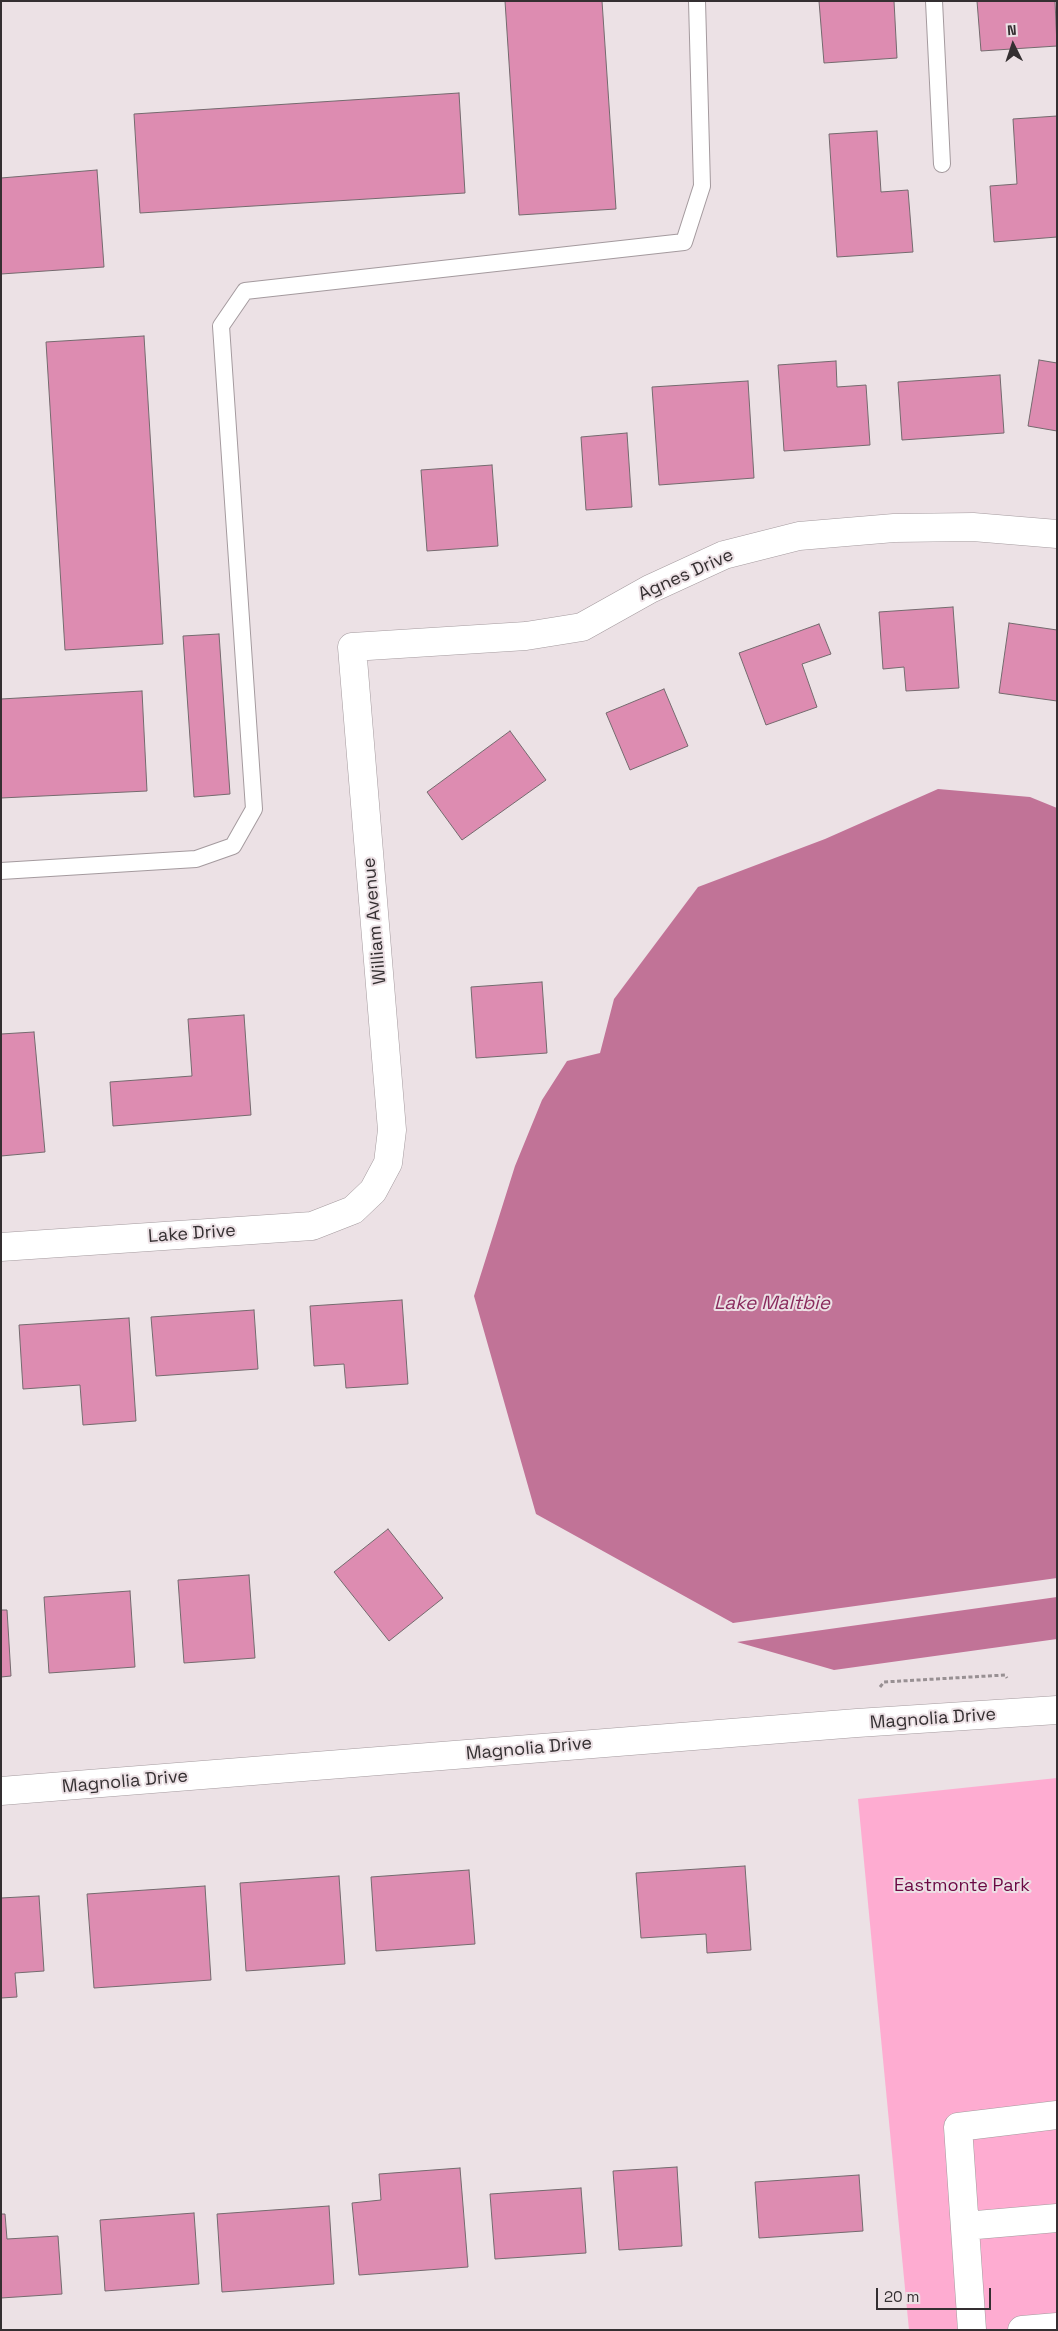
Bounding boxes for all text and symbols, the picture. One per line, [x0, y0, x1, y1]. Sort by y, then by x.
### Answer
north arrow [988, 20, 1038, 70]
text: N [1007, 21, 1017, 39]
street label: Agnes Drive [635, 544, 737, 606]
street label: William Avenue [359, 857, 391, 985]
street label: Lake Drive [147, 1220, 237, 1248]
water label: Lake Maltbie [714, 1293, 830, 1315]
street label: Magnolia Drive [869, 1704, 997, 1734]
street label: Magnolia Drive [465, 1733, 593, 1765]
street label: Magnolia Drive [61, 1766, 189, 1798]
park label: Eastmonte Park [894, 1875, 1030, 1897]
scale bar [878, 2278, 993, 2310]
text: 20 m [884, 2287, 919, 2306]

